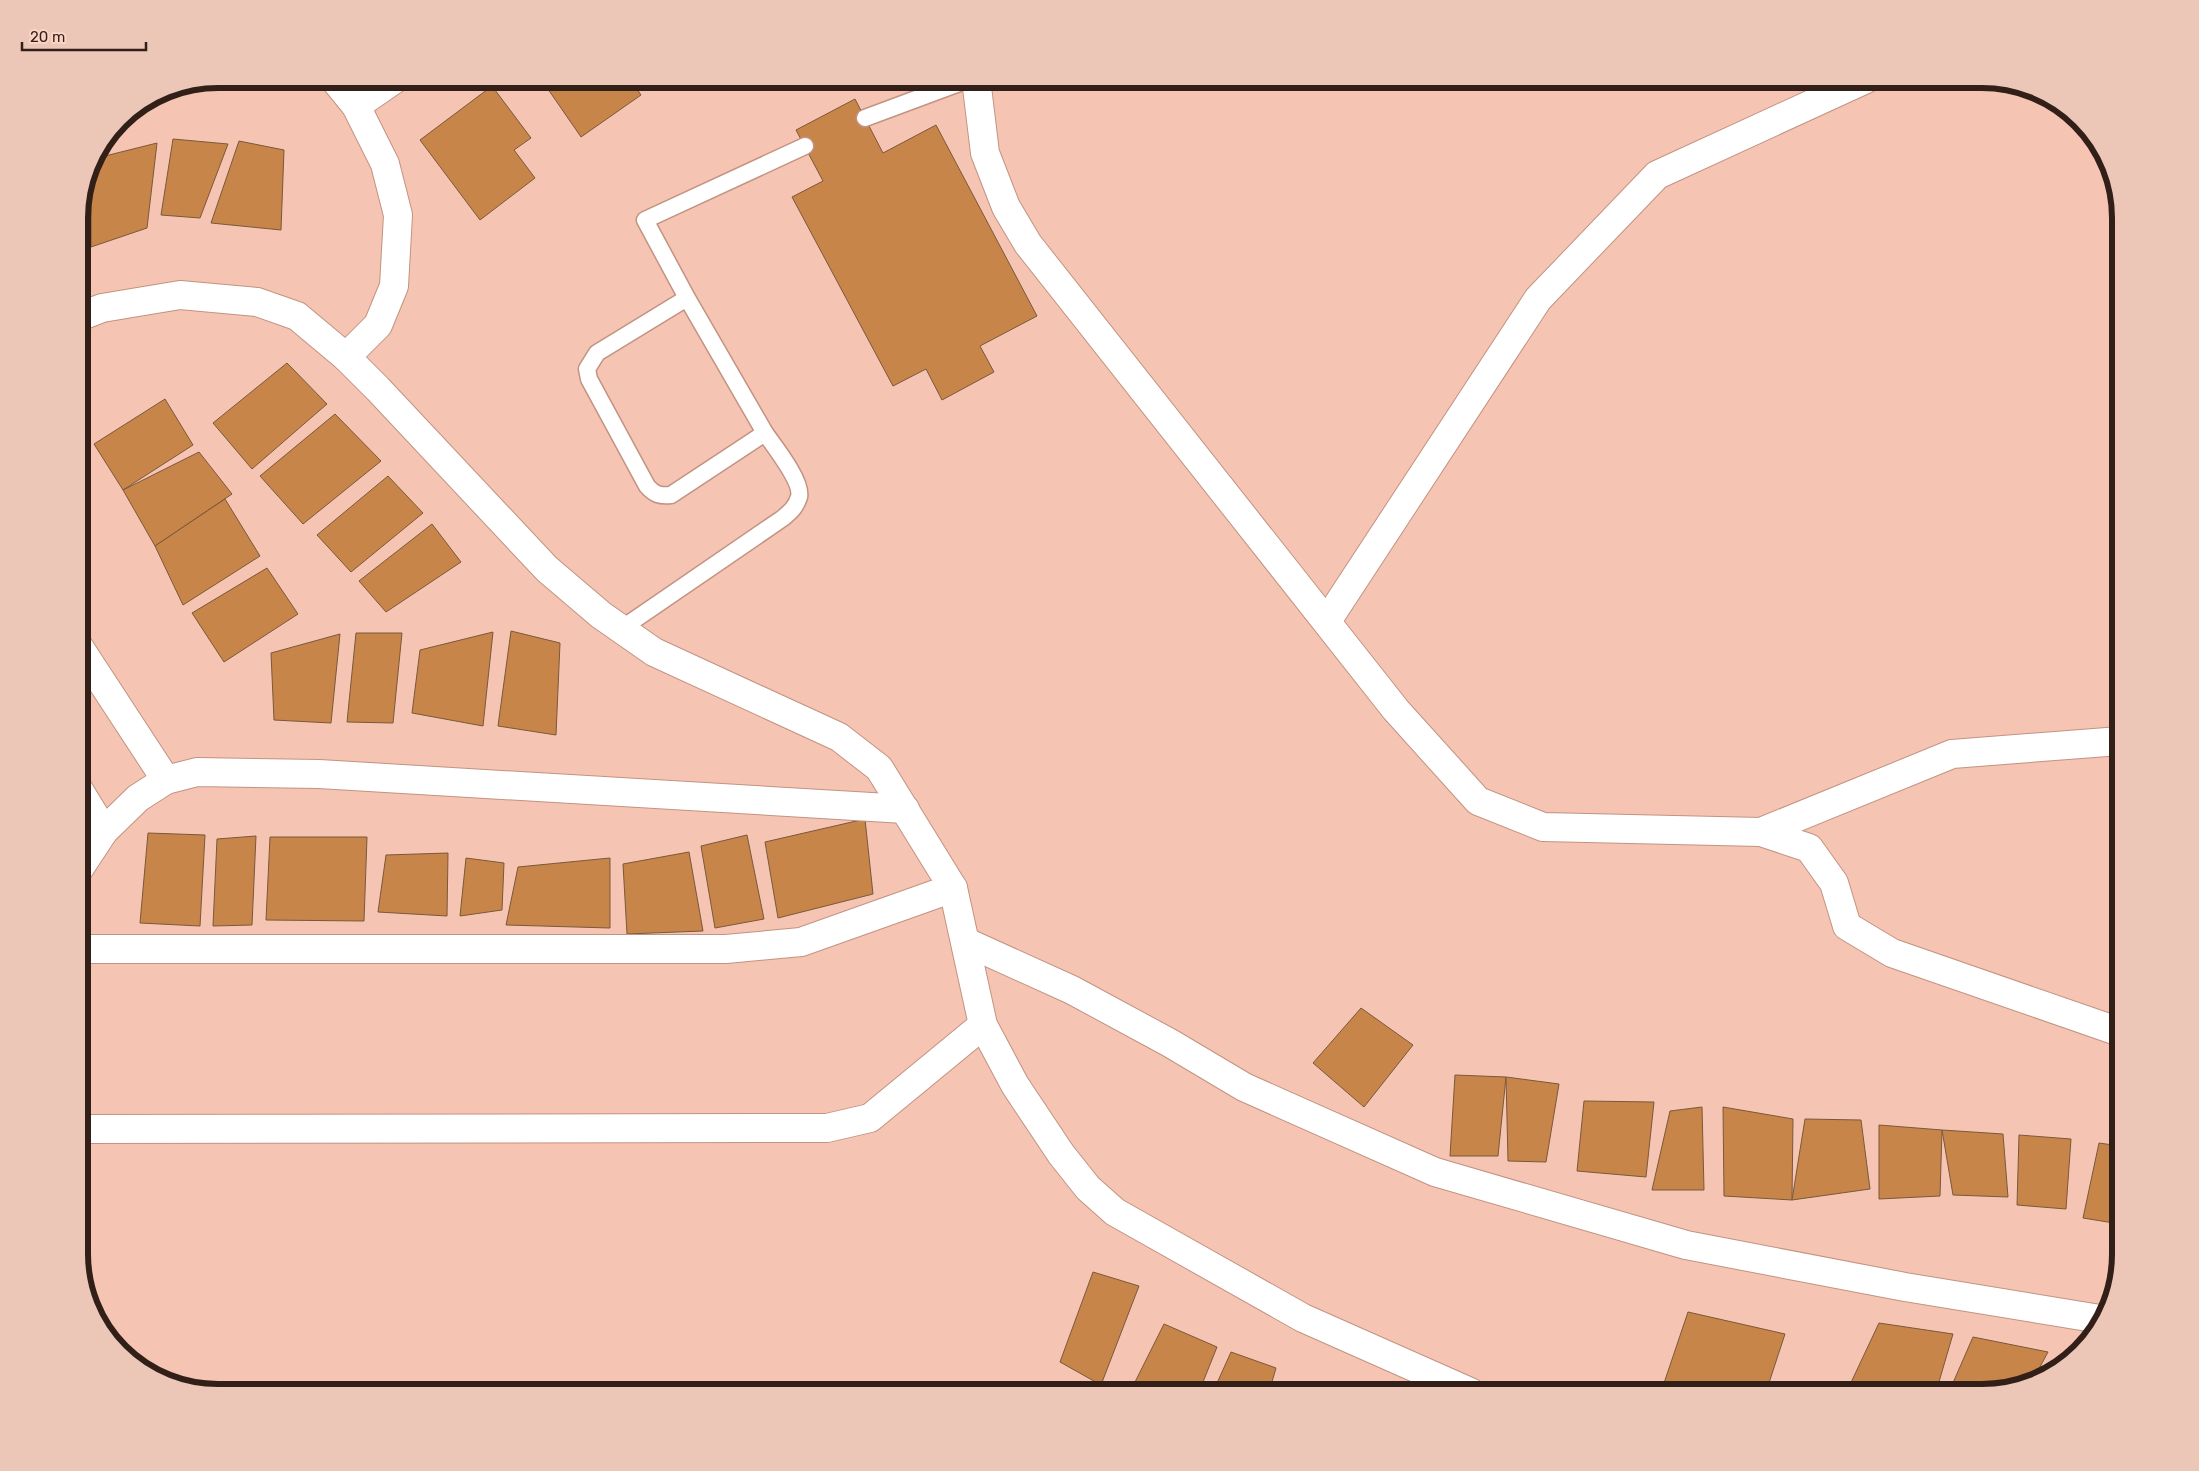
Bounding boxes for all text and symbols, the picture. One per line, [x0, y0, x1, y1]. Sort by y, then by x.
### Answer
scale bar [22, 20, 146, 52]
text: 20 m [30, 28, 65, 46]

